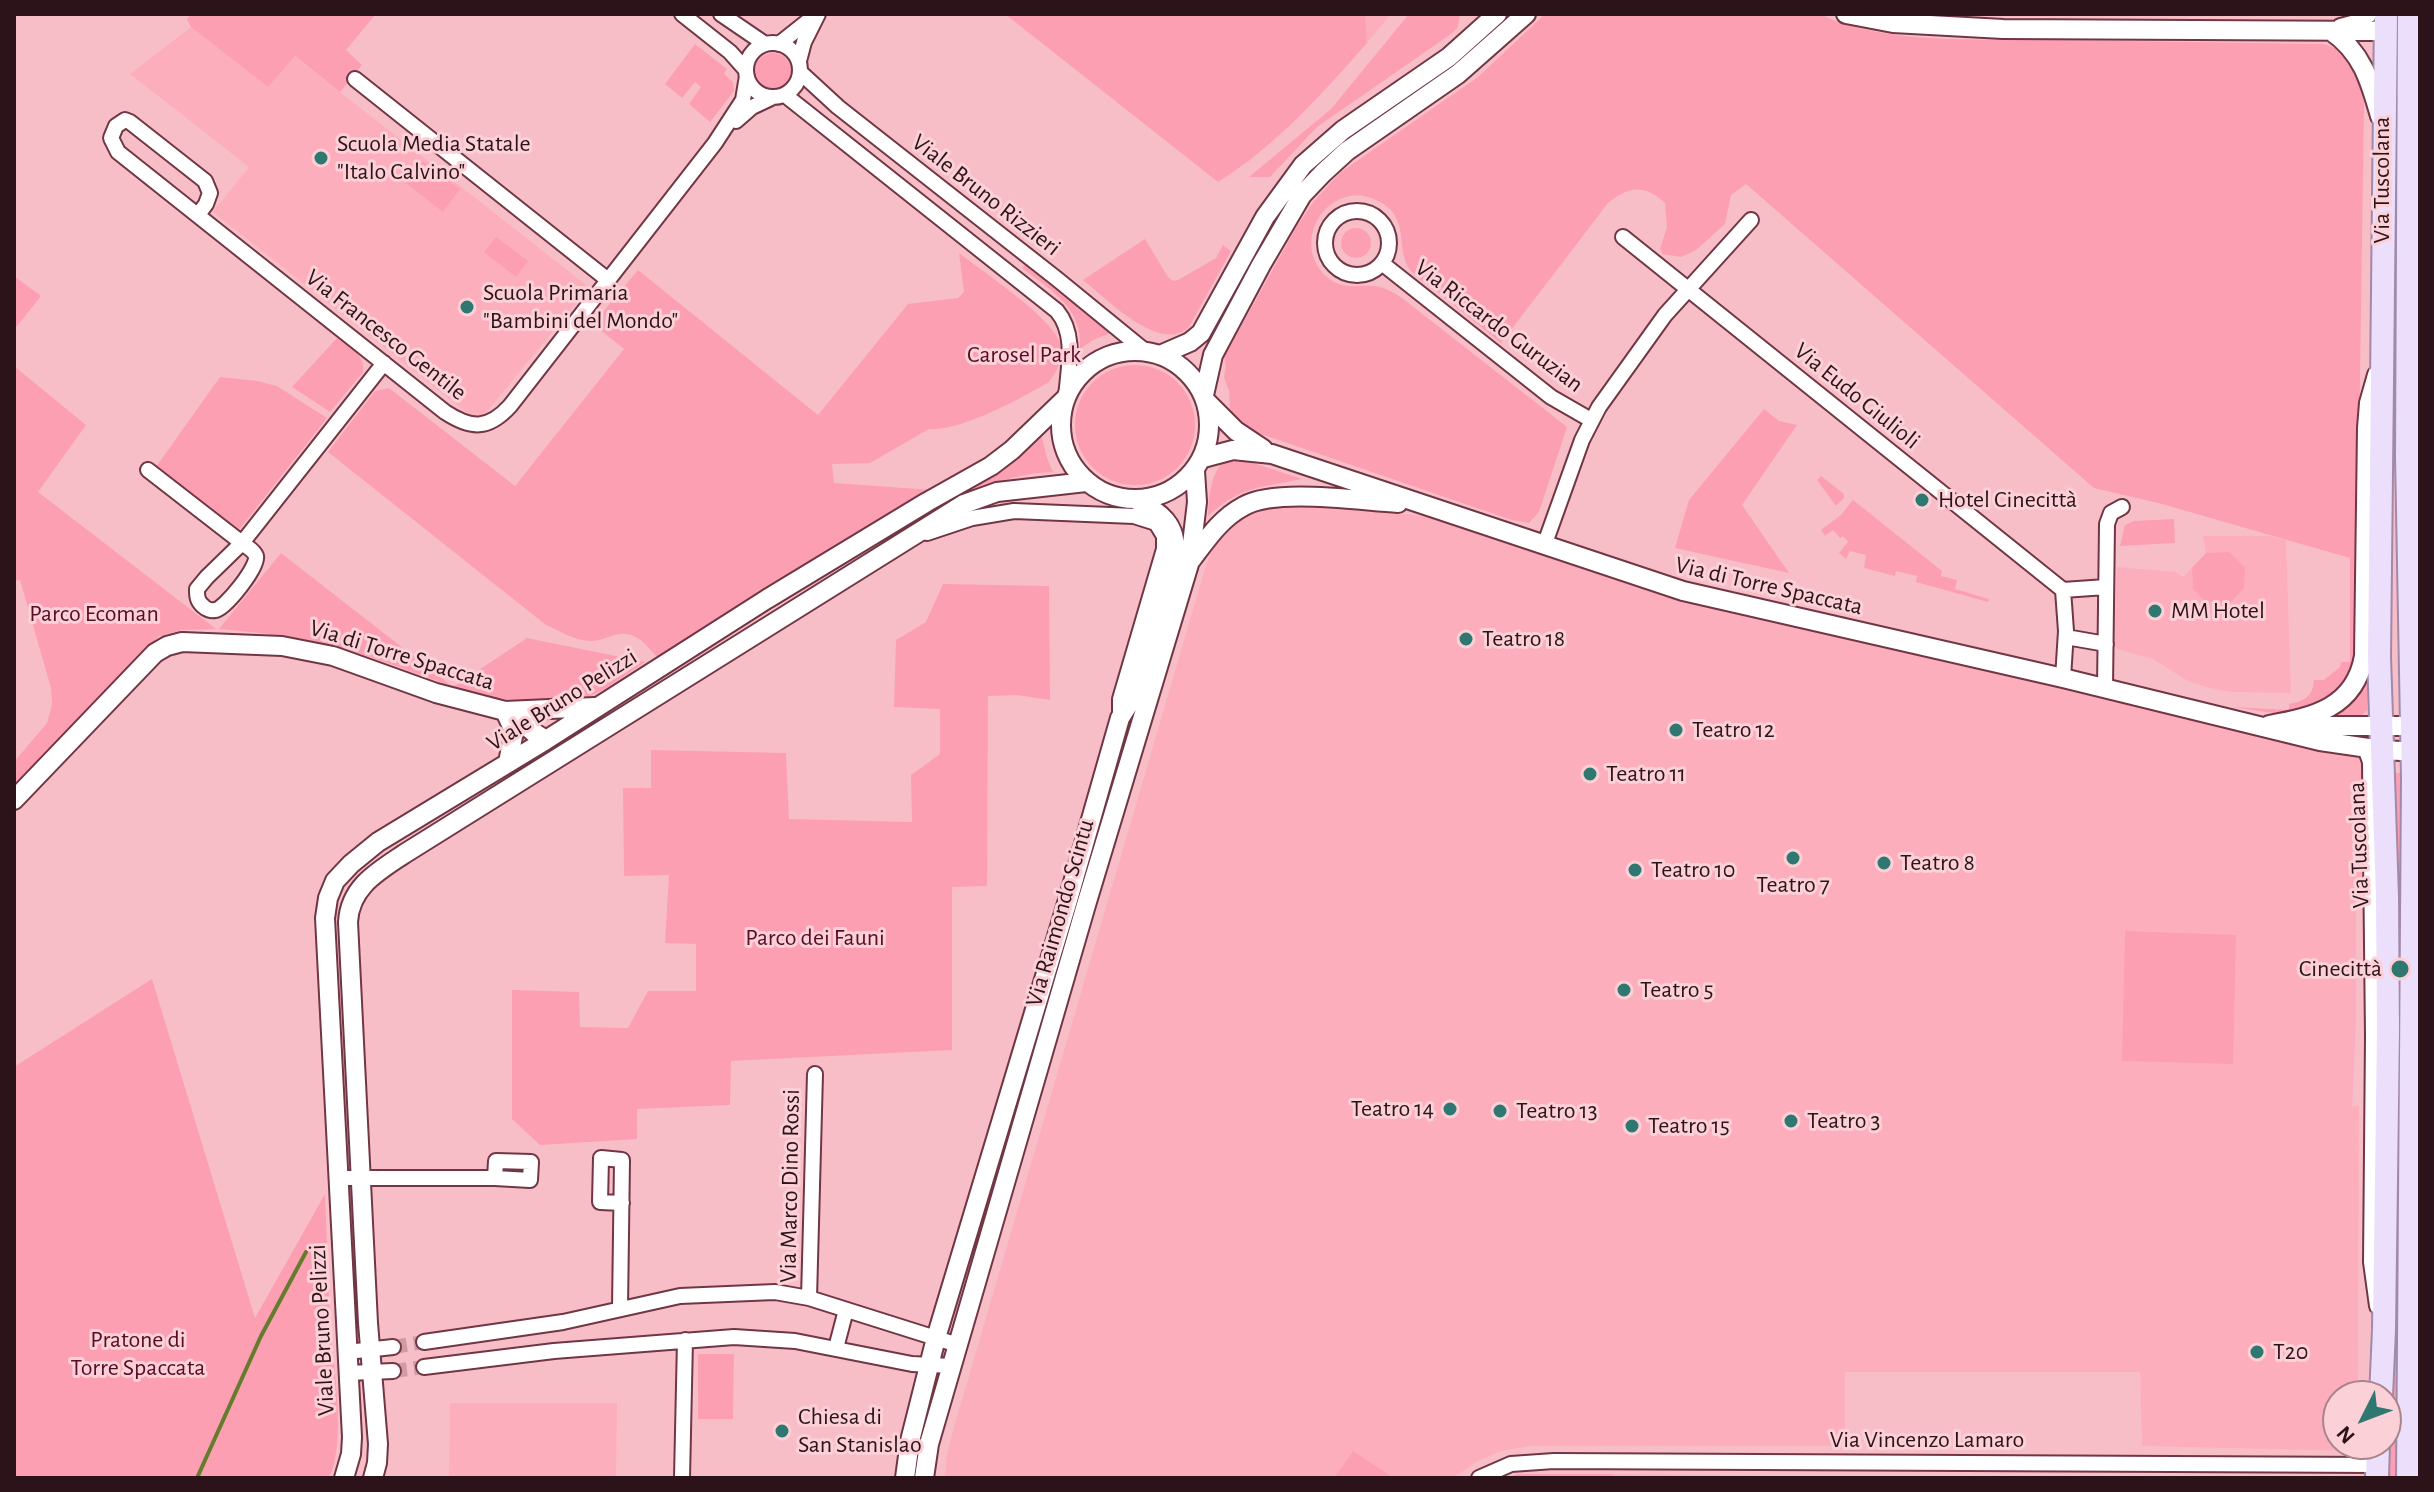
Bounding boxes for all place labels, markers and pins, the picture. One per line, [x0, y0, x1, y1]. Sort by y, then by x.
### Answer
place label: Scuola Media Statale "Italo Calvino" [337, 130, 531, 186]
marker: Scuola Media Statale "Italo Calvino" [312, 149, 330, 167]
place label: Scuola Primaria "Bambini del Mondo" [483, 279, 678, 335]
marker: Scuola Primaria "Bambini del Mondo" [458, 298, 476, 316]
place label: Hotel Cinecittà [1938, 486, 2077, 514]
marker: Hotel Cinecittà [1913, 491, 1931, 509]
place label: MM Hotel [2171, 597, 2265, 625]
marker: MM Hotel [2146, 602, 2164, 620]
place label: Teatro 18 [1482, 625, 1565, 653]
marker: Teatro 18 [1457, 630, 1475, 648]
place label: Teatro 12 [1692, 716, 1775, 744]
marker: Teatro 12 [1667, 721, 1685, 739]
place label: Teatro 11 [1606, 760, 1686, 788]
marker: Teatro 11 [1581, 765, 1599, 783]
marker: Teatro 7 [1784, 849, 1802, 867]
place label: Teatro 8 [1900, 849, 1975, 877]
marker: Teatro 8 [1875, 854, 1893, 872]
place label: Teatro 10 [1651, 856, 1735, 884]
marker: Teatro 10 [1626, 861, 1644, 879]
place label: Teatro 7 [1756, 871, 1830, 899]
place label: Cinecittà [2299, 955, 2382, 983]
marker: Cinecittà [2389, 958, 2411, 980]
place label: Teatro 5 [1640, 976, 1713, 1004]
marker: Teatro 5 [1615, 981, 1633, 999]
place label: Teatro 14 [1351, 1095, 1434, 1123]
place label: Teatro 13 [1516, 1097, 1598, 1125]
marker: Teatro 14 [1441, 1100, 1459, 1118]
marker: Teatro 13 [1491, 1102, 1509, 1120]
place label: Teatro 3 [1807, 1107, 1880, 1135]
place label: Teatro 15 [1648, 1112, 1730, 1140]
marker: Teatro 3 [1782, 1112, 1800, 1130]
marker: Teatro 15 [1623, 1117, 1641, 1135]
place label: T20 [2273, 1338, 2308, 1366]
marker: T20 [2248, 1343, 2266, 1361]
place label: Chiesa di San Stanislao [798, 1403, 922, 1459]
marker: Chiesa di San Stanislao [773, 1422, 791, 1440]

